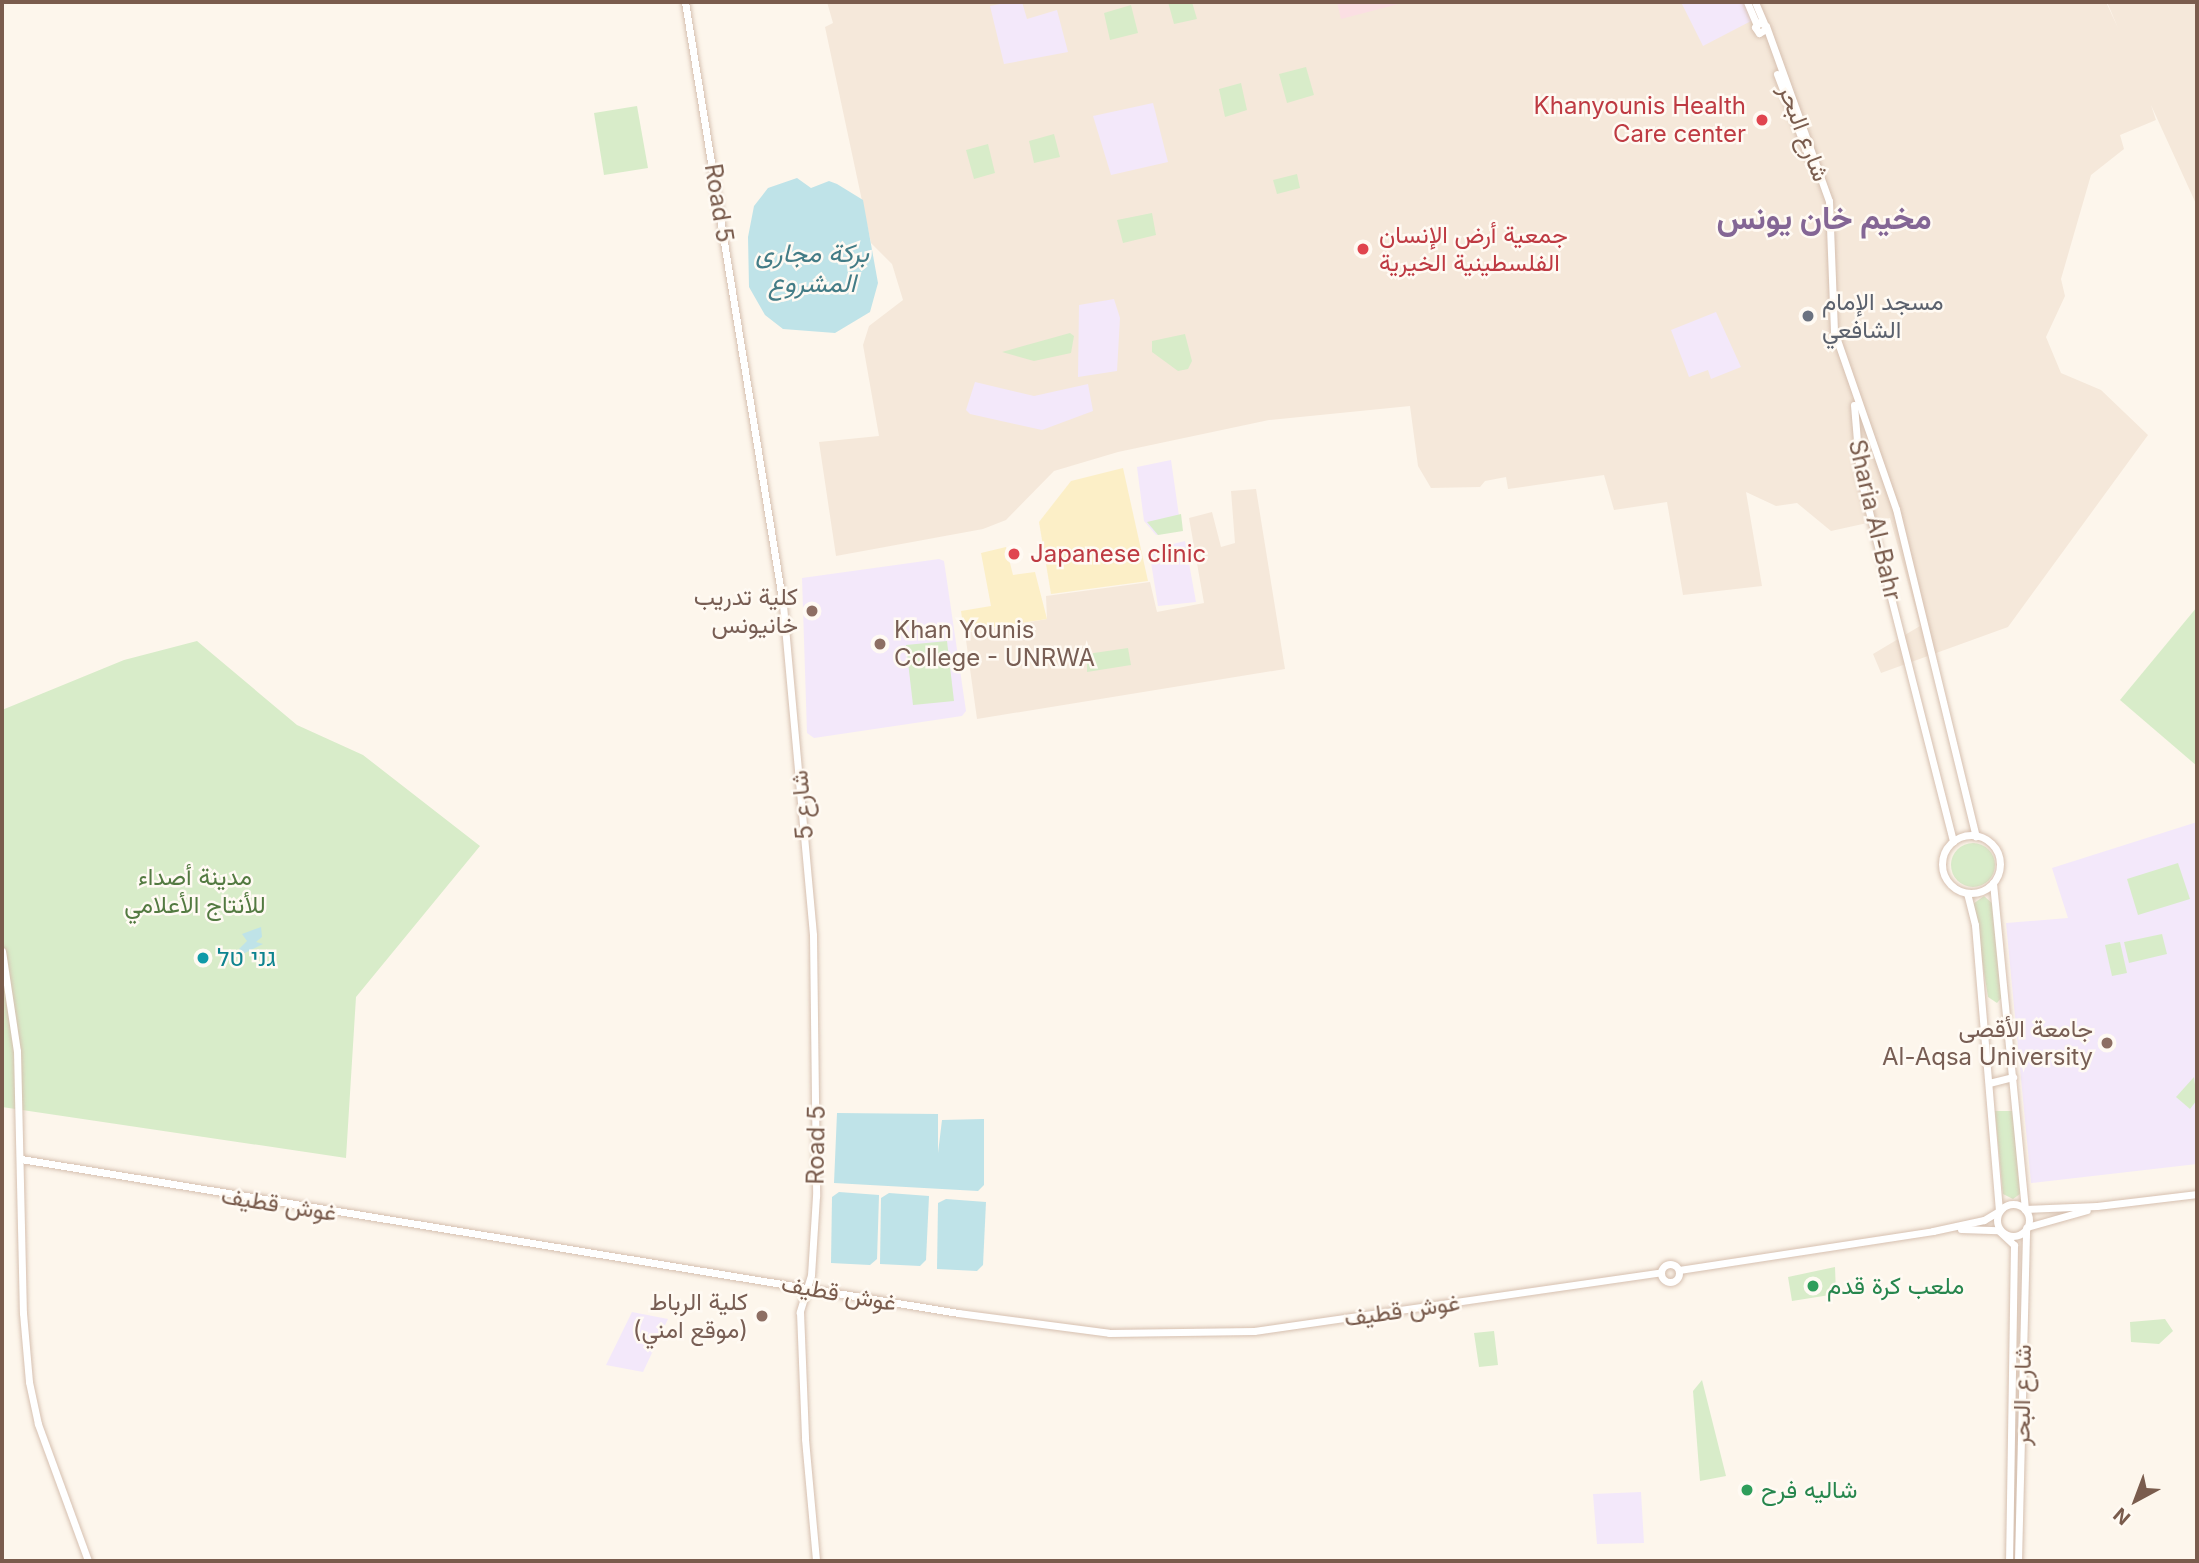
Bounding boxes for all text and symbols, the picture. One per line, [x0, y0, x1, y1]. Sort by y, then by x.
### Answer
street label: شارع البحر [1772, 80, 1836, 186]
place label: Khanyounis Health Care center [1534, 92, 1746, 148]
marker: Khanyounis Health Care center [1752, 110, 1772, 130]
street label: Road 5 [699, 162, 739, 244]
district label: مخيم خان يونس [1716, 199, 1932, 237]
place label: جمعية أرض الإنسان الفلسطينية الخيرية [1379, 221, 1568, 277]
water label: بركة مجارى المشروع [755, 237, 869, 298]
marker: جمعية أرض الإنسان الفلسطينية الخيرية [1353, 239, 1373, 259]
place label: مسجد الإمام الشافعي [1822, 288, 1943, 344]
marker: مسجد الإمام الشافعي [1800, 308, 1816, 324]
street label: Sharia Al-Bahr [1842, 437, 1908, 603]
place label: Japanese clinic [1030, 540, 1206, 568]
marker: Japanese clinic [1004, 544, 1024, 564]
place label: كلية تدريب خانيونس [694, 583, 798, 639]
marker: كلية تدريب خانيونس [804, 603, 820, 619]
place label: Khan Younis College - UNRWA [894, 616, 1095, 672]
marker: Khan Younis College - UNRWA [872, 636, 888, 652]
street label: شارع 5 [785, 769, 819, 841]
park label: مدينة أصداء للأنتاج الأعلامي [124, 863, 266, 919]
place label: גני טל [217, 944, 276, 972]
marker: גני טל [195, 950, 211, 966]
place label: جامعة الأقصى Al-Aqsa University [1882, 1015, 2093, 1071]
marker: جامعة الأقصى Al-Aqsa University [2099, 1035, 2115, 1051]
street label: Road 5 [801, 1105, 831, 1185]
street label: غوش قطيف [219, 1181, 339, 1227]
street label: غوش قطيف [779, 1269, 899, 1317]
place label: ملعب كرة قدم [1827, 1272, 1964, 1300]
marker: ملعب كرة قدم [1805, 1278, 1821, 1294]
place label: كلية الرباط (موقع امني) [633, 1288, 748, 1344]
street label: غوش قطيف [1342, 1288, 1462, 1332]
marker: كلية الرباط (موقع امني) [754, 1308, 770, 1324]
street label: شارع البحر [2007, 1344, 2037, 1446]
north arrow [2101, 1465, 2171, 1535]
place label: شاليه فرح [1761, 1476, 1857, 1504]
marker: شاليه فرح [1739, 1482, 1755, 1498]
text: N [2109, 1503, 2135, 1530]

